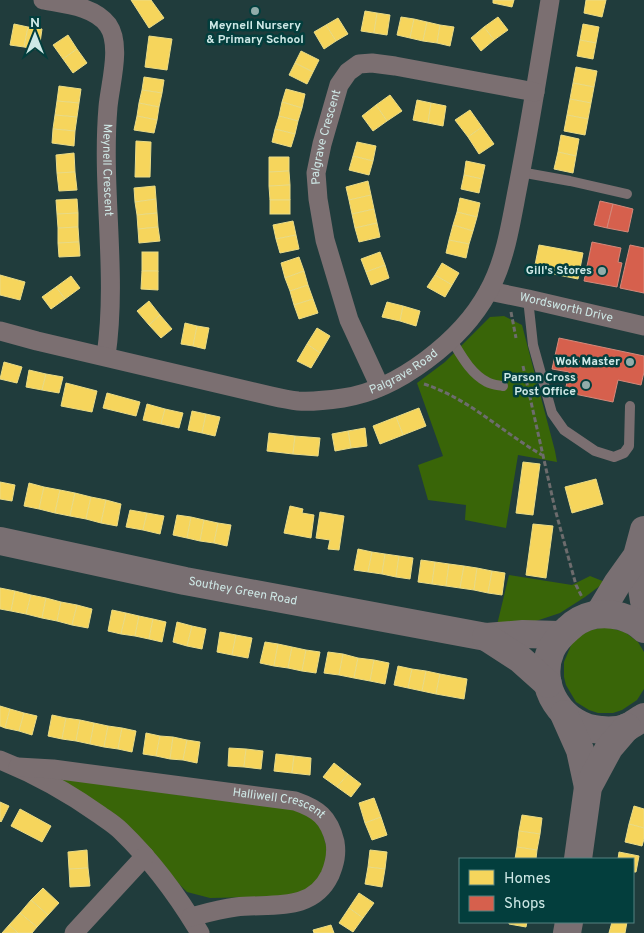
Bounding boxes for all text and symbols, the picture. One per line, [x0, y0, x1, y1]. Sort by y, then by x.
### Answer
marker: Meynell Nursery & Primary School [249, 5, 261, 17]
north arrow [10, 10, 60, 60]
text: N [30, 15, 40, 32]
place label: Meynell Nursery & Primary School [206, 18, 304, 48]
street label: Palgrave Crescent [308, 88, 345, 185]
street label: Meynell Crescent [98, 123, 116, 217]
place label: Gill's Stores [526, 263, 592, 279]
marker: Gill's Stores [596, 265, 608, 277]
street label: Wordsworth Drive [518, 289, 614, 326]
street label: Palgrave Road [367, 346, 442, 399]
place label: Wok Master [555, 354, 620, 370]
marker: Wok Master [624, 356, 636, 368]
place label: Parson Cross Post Office [504, 370, 576, 400]
marker: Parson Cross Post Office [580, 379, 592, 391]
street label: Southey Green Road [187, 574, 298, 610]
street label: Halliwell Crescent [232, 785, 329, 823]
legend [459, 858, 634, 923]
text: Homes [504, 870, 551, 889]
text: Shops [504, 895, 545, 914]

